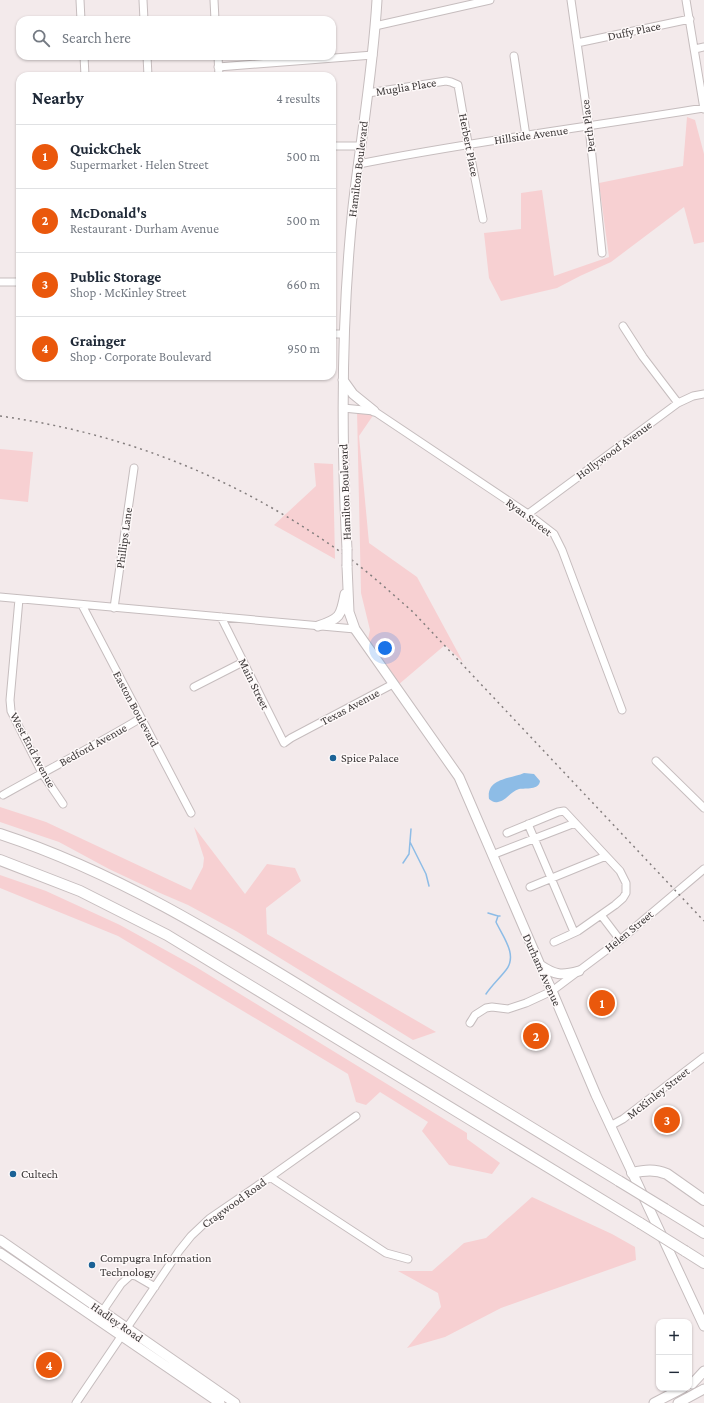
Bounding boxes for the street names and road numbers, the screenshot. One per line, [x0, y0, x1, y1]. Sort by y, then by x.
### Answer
street label: Duffy Place [606, 19, 662, 43]
street label: Muglia Place [375, 75, 437, 99]
street label: Perth Place [578, 99, 598, 153]
street label: Herbert Place [456, 112, 482, 178]
street label: Hamilton Boulevard [345, 120, 371, 218]
street label: Hillside Avenue [493, 123, 569, 147]
street label: Hollywood Avenue [573, 418, 655, 482]
street label: Hamilton Boulevard [336, 443, 354, 540]
street label: Ryan Street [503, 495, 556, 540]
street label: Phillips Lane [113, 507, 135, 569]
street label: Main Street [236, 656, 273, 713]
street label: Easton Boulevard [110, 669, 162, 750]
street label: Texas Avenue [318, 686, 382, 728]
street label: West End Avenue [7, 710, 59, 790]
street label: Bedford Avenue [57, 721, 129, 769]
street label: Helen Street [602, 907, 657, 955]
street label: Durham Avenue [520, 932, 564, 1008]
street label: McKinley Street [624, 1064, 693, 1122]
street label: Cragwood Road [199, 1175, 269, 1231]
street label: Hadley Road [88, 1299, 146, 1345]

